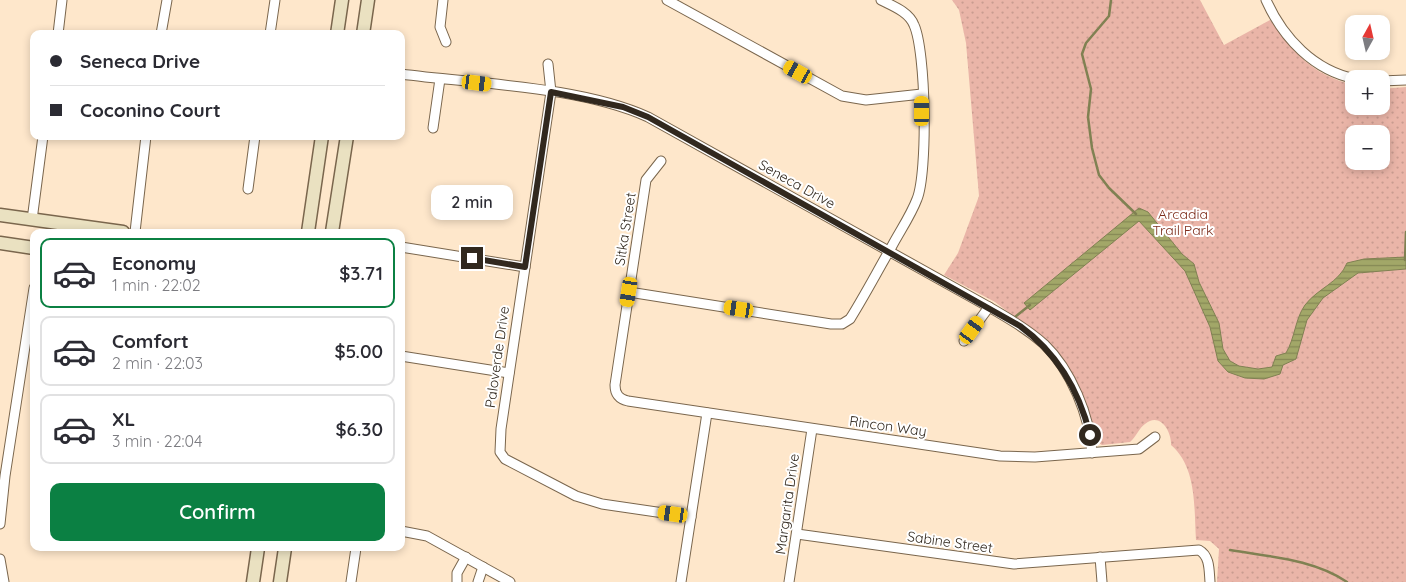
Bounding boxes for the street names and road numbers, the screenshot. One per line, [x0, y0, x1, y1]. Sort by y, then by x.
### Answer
street label: Seneca Drive [755, 156, 839, 213]
street label: Sitka Street [610, 191, 640, 267]
street label: Paloverde Drive [481, 305, 513, 409]
street label: Rincon Way [848, 412, 928, 440]
street label: Margarita Drive [771, 452, 803, 556]
street label: Sabine Street [906, 527, 994, 557]

